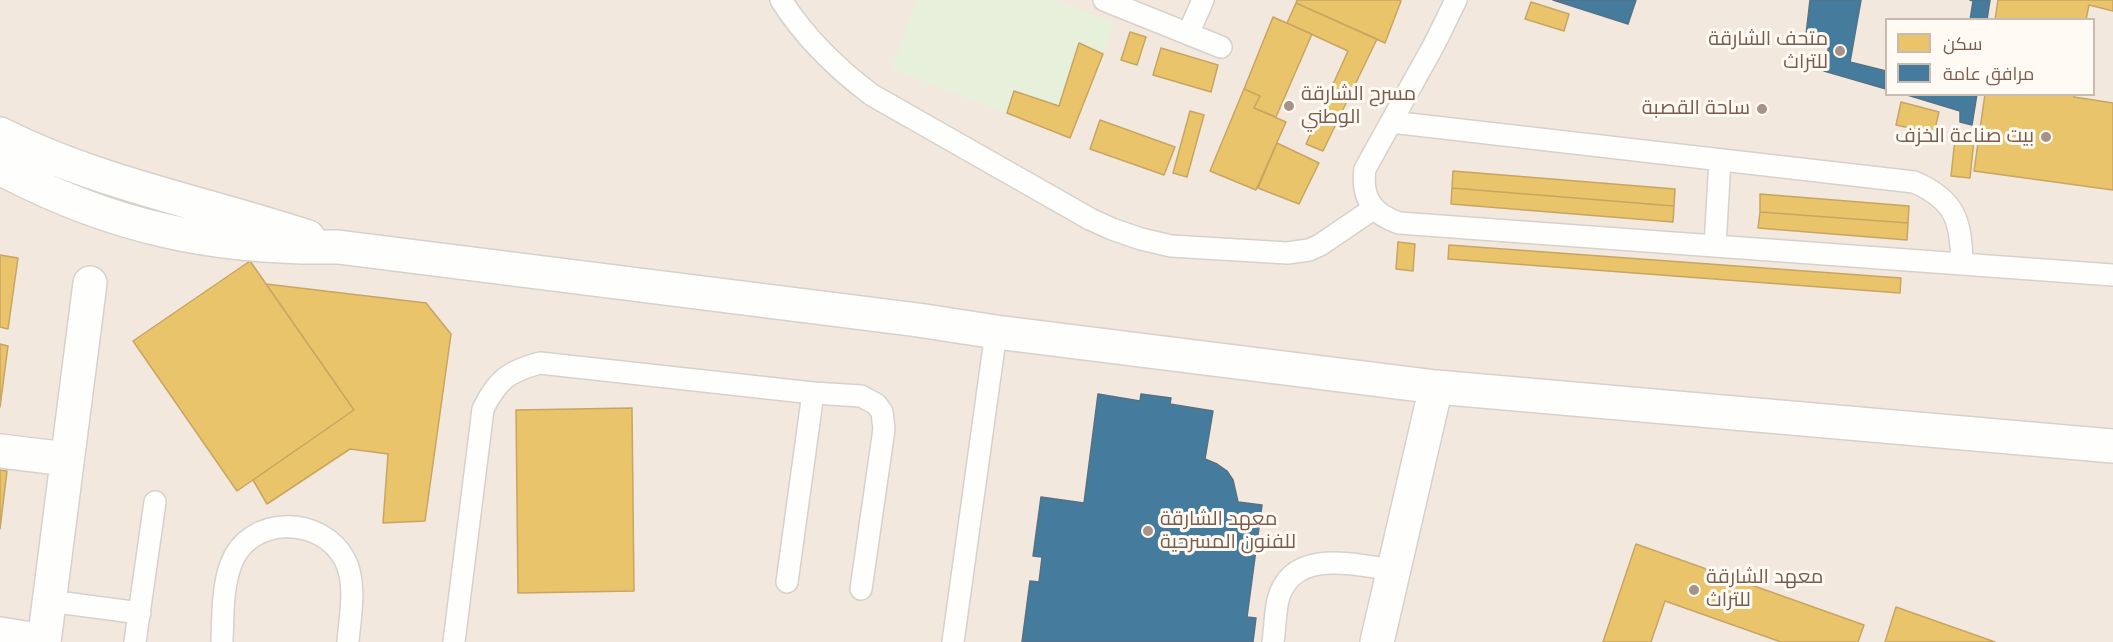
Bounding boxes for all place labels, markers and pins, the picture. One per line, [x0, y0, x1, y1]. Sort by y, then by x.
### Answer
place label: متحف الشارقة للتراث [1708, 28, 1828, 75]
marker: متحف الشارقة للتراث [1833, 44, 1847, 58]
place label: مسرح الشارقة الوطني [1301, 83, 1416, 130]
place label: ساحة القصبة [1642, 97, 1750, 121]
marker: مسرح الشارقة الوطني [1282, 99, 1296, 113]
marker: ساحة القصبة [1755, 102, 1769, 116]
place label: بيت صناعة الخزف [1895, 125, 2034, 149]
marker: بيت صناعة الخزف [2039, 130, 2053, 144]
place label: معهد الشارقة للفنون المسرحية [1160, 508, 1296, 555]
marker: معهد الشارقة للفنون المسرحية [1141, 524, 1155, 538]
place label: معهد الشارقة للتراث [1706, 566, 1823, 613]
marker: معهد الشارقة للتراث [1687, 583, 1701, 597]

